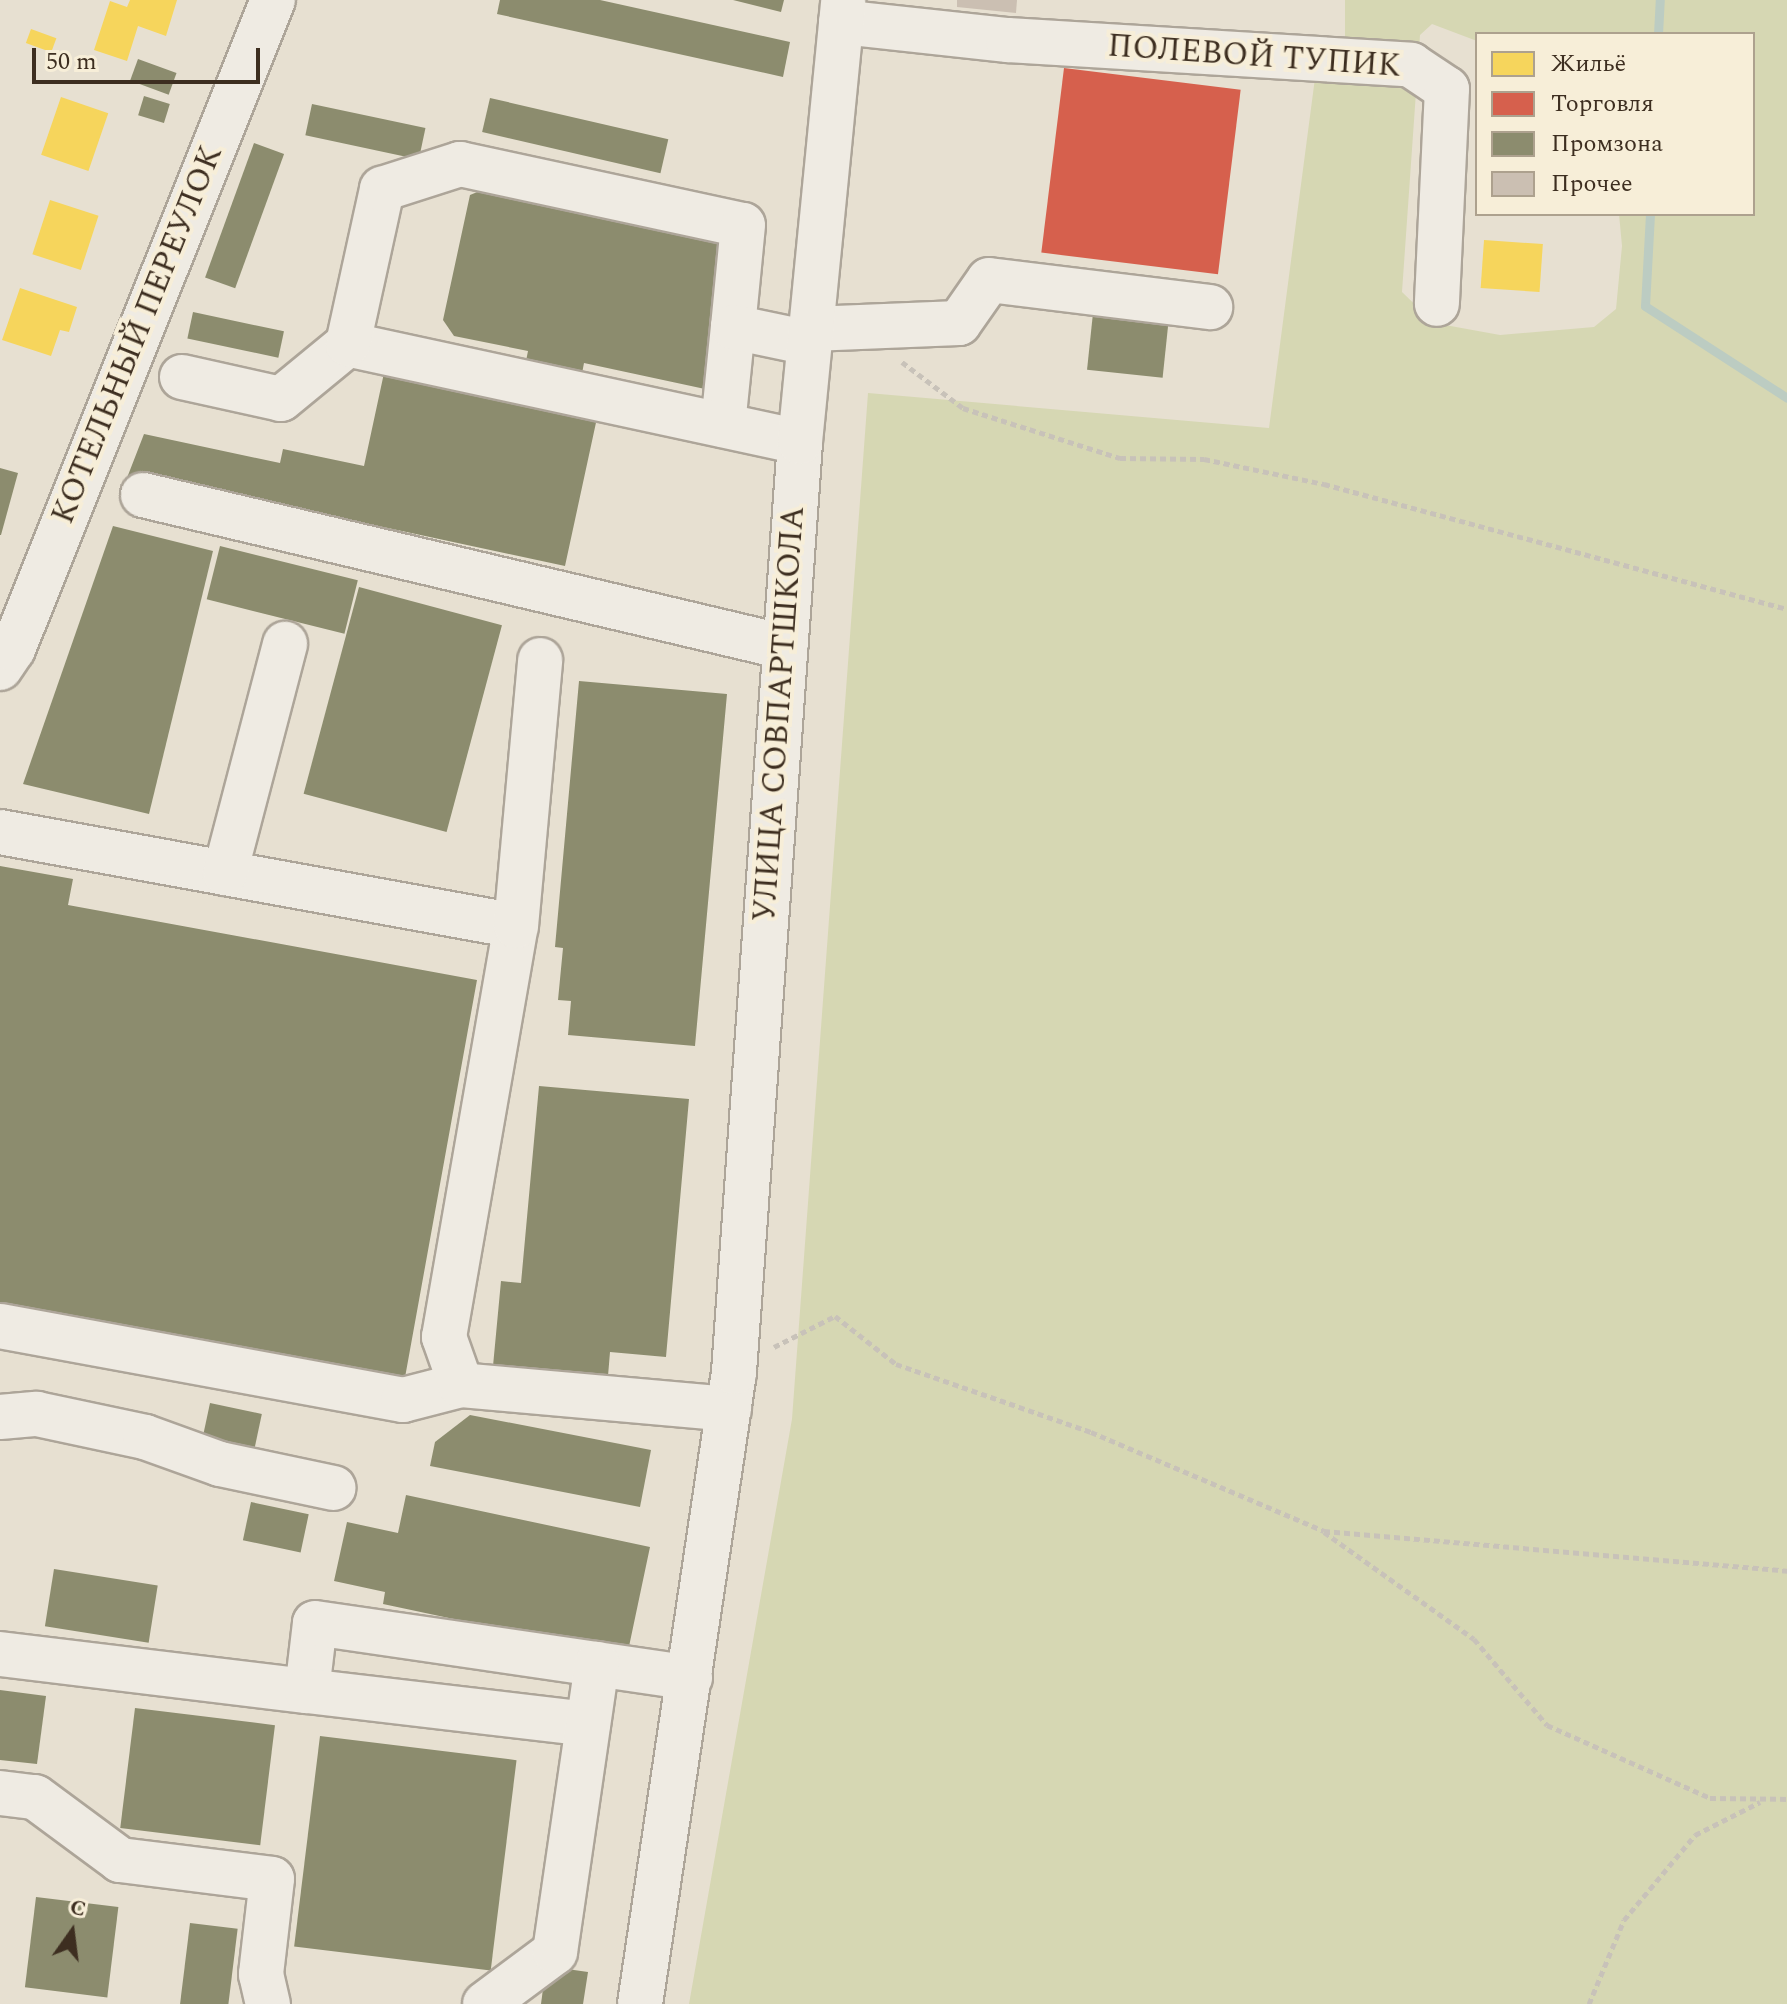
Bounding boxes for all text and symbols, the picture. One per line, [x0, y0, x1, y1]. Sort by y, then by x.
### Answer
street label: ПОЛЕВОЙ ТУПИК [1106, 28, 1402, 86]
scale bar [36, 32, 264, 82]
legend [1475, 32, 1755, 216]
text: 50 m [46, 44, 97, 80]
text: Жильё [1551, 46, 1626, 82]
text: Торговля [1551, 86, 1654, 122]
text: Промзона [1551, 126, 1663, 162]
street label: КОТЕЛЬНЫЙ ПЕРЕУЛОК [44, 140, 232, 530]
text: Прочее [1551, 166, 1633, 202]
street label: УЛИЦА СОВПАРТШКОЛА [746, 505, 814, 923]
text: С [66, 1890, 90, 1926]
north arrow [32, 1892, 112, 1972]

